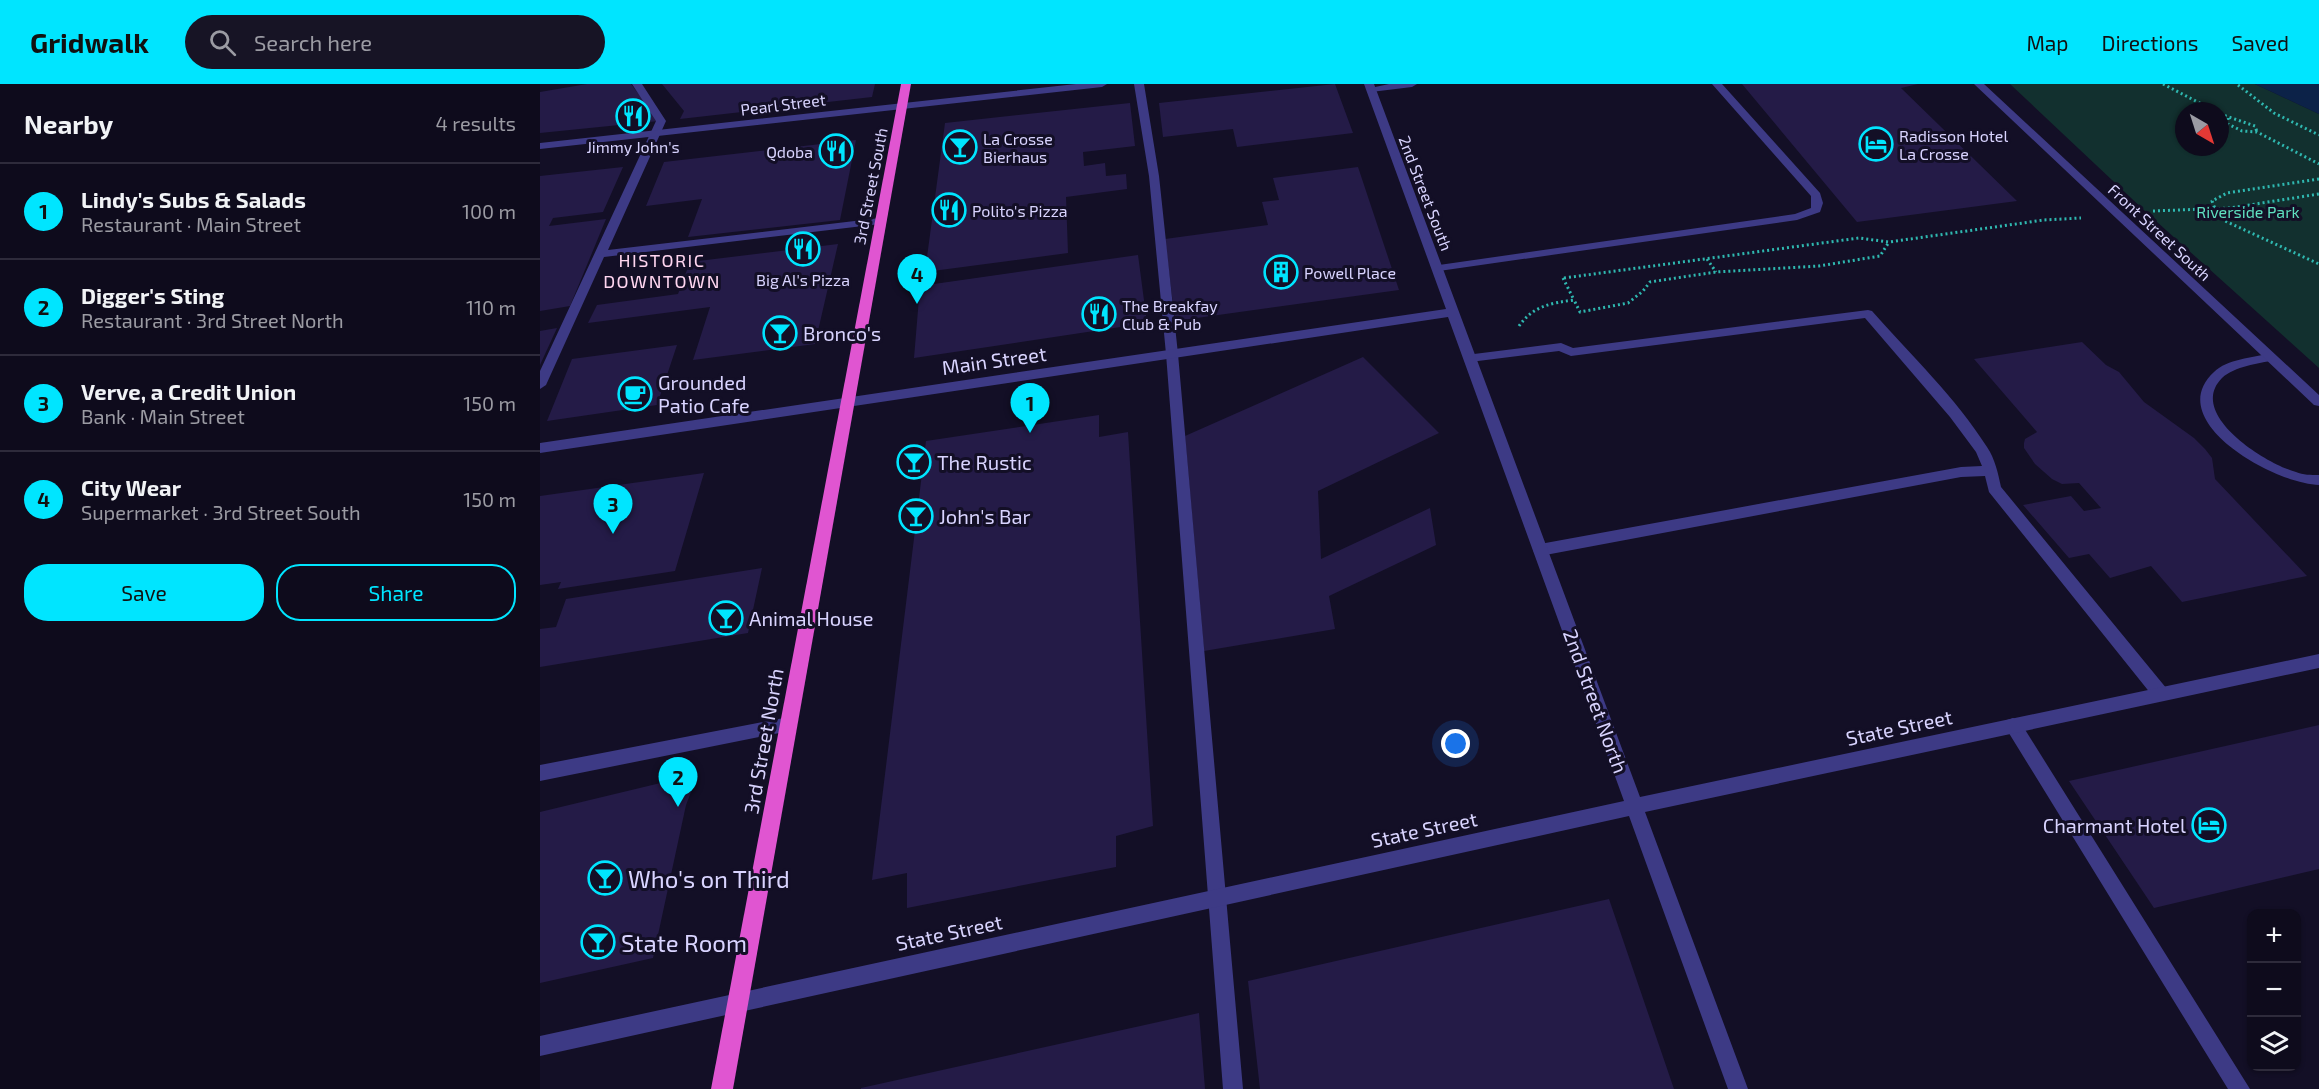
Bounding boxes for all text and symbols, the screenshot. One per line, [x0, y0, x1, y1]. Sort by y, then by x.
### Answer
search box [185, 15, 605, 69]
text: Gridwalk [30, 25, 149, 59]
icon: search [206, 26, 239, 59]
text: Search here [254, 29, 372, 55]
text: Map [2026, 30, 2069, 55]
text: Directions [2102, 30, 2198, 55]
text: Saved [2231, 30, 2289, 55]
street label: Pearl Street [739, 89, 827, 119]
restaurant icon: Jimmy John's [615, 98, 651, 134]
north arrow [2175, 102, 2229, 156]
text: Nearby [24, 108, 113, 139]
text: 4 results [436, 111, 516, 135]
street label: 3rd Street South [849, 126, 891, 246]
hotel icon: Radisson Hotel La Crosse [1858, 126, 1894, 162]
place label: Radisson Hotel La Crosse [1899, 126, 2008, 163]
bar icon: La Crosse Bierhaus [942, 129, 978, 165]
place label: La Crosse Bierhaus [983, 129, 1053, 166]
restaurant icon: Qdoba [818, 133, 854, 169]
street label: 2nd Street South [1395, 133, 1457, 253]
place label: Jimmy John's [586, 137, 680, 156]
place label: Qdoba [766, 142, 813, 162]
street label: Front Street South [2105, 180, 2215, 284]
text: Lindy's Subs & Salads [81, 186, 306, 212]
restaurant icon: Polito's Pizza [931, 192, 967, 228]
text: 1 [39, 199, 48, 223]
text: 100 m [462, 199, 516, 223]
place label: Polito's Pizza [972, 201, 1068, 220]
park label: Riverside Park [2196, 202, 2300, 221]
text: Restaurant · Main Street [81, 212, 301, 236]
restaurant icon: Big Al's Pizza [785, 231, 821, 267]
district label: HISTORIC DOWNTOWN [603, 249, 721, 292]
pin: 4 [898, 254, 937, 304]
building icon: Powell Place [1263, 254, 1299, 290]
place label: Powell Place [1304, 263, 1396, 282]
place label: Big Al's Pizza [756, 270, 850, 289]
text: Digger's Sting [81, 282, 224, 308]
text: 2 [38, 295, 49, 319]
text: 110 m [466, 295, 516, 319]
restaurant icon: The Breakfay Club & Pub [1081, 296, 1117, 332]
place label: The Breakfay Club & Pub [1122, 296, 1218, 333]
text: Restaurant · 3rd Street North [81, 308, 344, 332]
bar icon: Bronco's [762, 315, 798, 351]
place label: Bronco's [803, 321, 881, 345]
street label: Main Street [940, 341, 1048, 379]
place label: Grounded Patio Cafe [658, 370, 750, 417]
cafe icon: Grounded Patio Cafe [617, 376, 653, 412]
text: Verve, a Credit Union [81, 378, 296, 404]
pin: 1 [1010, 384, 1050, 433]
text: 3 [38, 391, 49, 415]
text: 150 m [463, 391, 516, 415]
text: Bank · Main Street [81, 404, 245, 428]
bar icon: The Rustic [896, 444, 932, 480]
place label: The Rustic [937, 450, 1032, 474]
text: City Wear [81, 474, 181, 500]
pin: 3 [594, 484, 632, 534]
text: 4 [37, 487, 50, 511]
text: 150 m [463, 487, 516, 511]
bar icon: John's Bar [898, 498, 934, 534]
text: Supermarket · 3rd Street South [81, 500, 361, 524]
place label: John's Bar [939, 504, 1030, 528]
button: Save [24, 564, 264, 621]
button: Share [276, 564, 516, 621]
bar icon: Animal House [708, 600, 744, 636]
place label: Animal House [749, 606, 873, 630]
street label: 2nd Street North [1559, 626, 1633, 776]
street label: 3rd Street North [738, 666, 788, 816]
street label: State Street [1844, 704, 1955, 750]
your location [1441, 729, 1470, 758]
pin: 2 [658, 758, 698, 807]
street label: State Street [1369, 806, 1480, 852]
hotel icon: Charmant Hotel [2191, 807, 2227, 843]
place label: Charmant Hotel [2043, 813, 2186, 837]
bar icon: Who's on Third [587, 860, 623, 896]
place label: Who's on Third [628, 864, 790, 893]
street label: State Street [894, 909, 1005, 955]
map controls [2247, 909, 2301, 1071]
button: + [2247, 909, 2301, 963]
bar icon: State Room [580, 924, 616, 960]
place label: State Room [621, 928, 747, 957]
button: − [2247, 963, 2301, 1017]
button: layers [2247, 1017, 2301, 1071]

